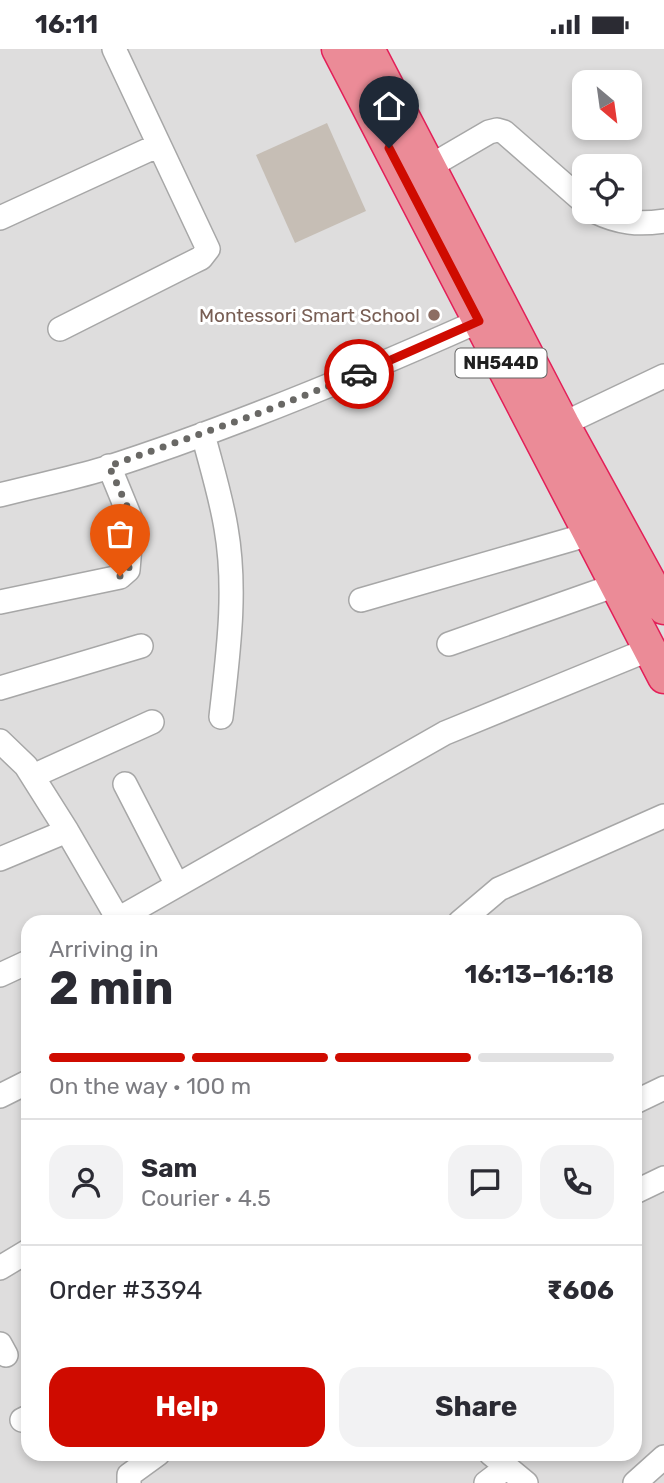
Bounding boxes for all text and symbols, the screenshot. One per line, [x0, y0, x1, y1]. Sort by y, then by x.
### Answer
text: 16:11 [35, 9, 98, 40]
north arrow [572, 70, 642, 140]
map controls [572, 70, 642, 224]
pin [359, 76, 419, 148]
icon: home [370, 87, 408, 125]
button: locate [572, 154, 642, 224]
place label: Montessori Smart School [199, 304, 420, 327]
marker: Montessori Smart School [426, 307, 442, 323]
courier [324, 339, 394, 409]
road number: NH544D [456, 349, 546, 377]
icon: car [340, 355, 378, 393]
pin [90, 504, 150, 576]
icon: bag [101, 515, 139, 553]
text: Arriving in [49, 935, 159, 963]
text: 16:13–16:18 [464, 959, 614, 990]
text: 2 min [49, 961, 174, 1016]
text: On the way · 100 m [49, 1072, 251, 1100]
button: person [49, 1145, 123, 1219]
button: chat [448, 1145, 522, 1219]
button: phone [540, 1145, 614, 1219]
text: Sam [141, 1153, 197, 1184]
text: Courier · 4.5 [141, 1184, 271, 1212]
text: Order #3394 [49, 1275, 202, 1306]
text: ₹606 [547, 1275, 614, 1306]
button: Help [49, 1367, 325, 1447]
button: Share [339, 1367, 614, 1447]

